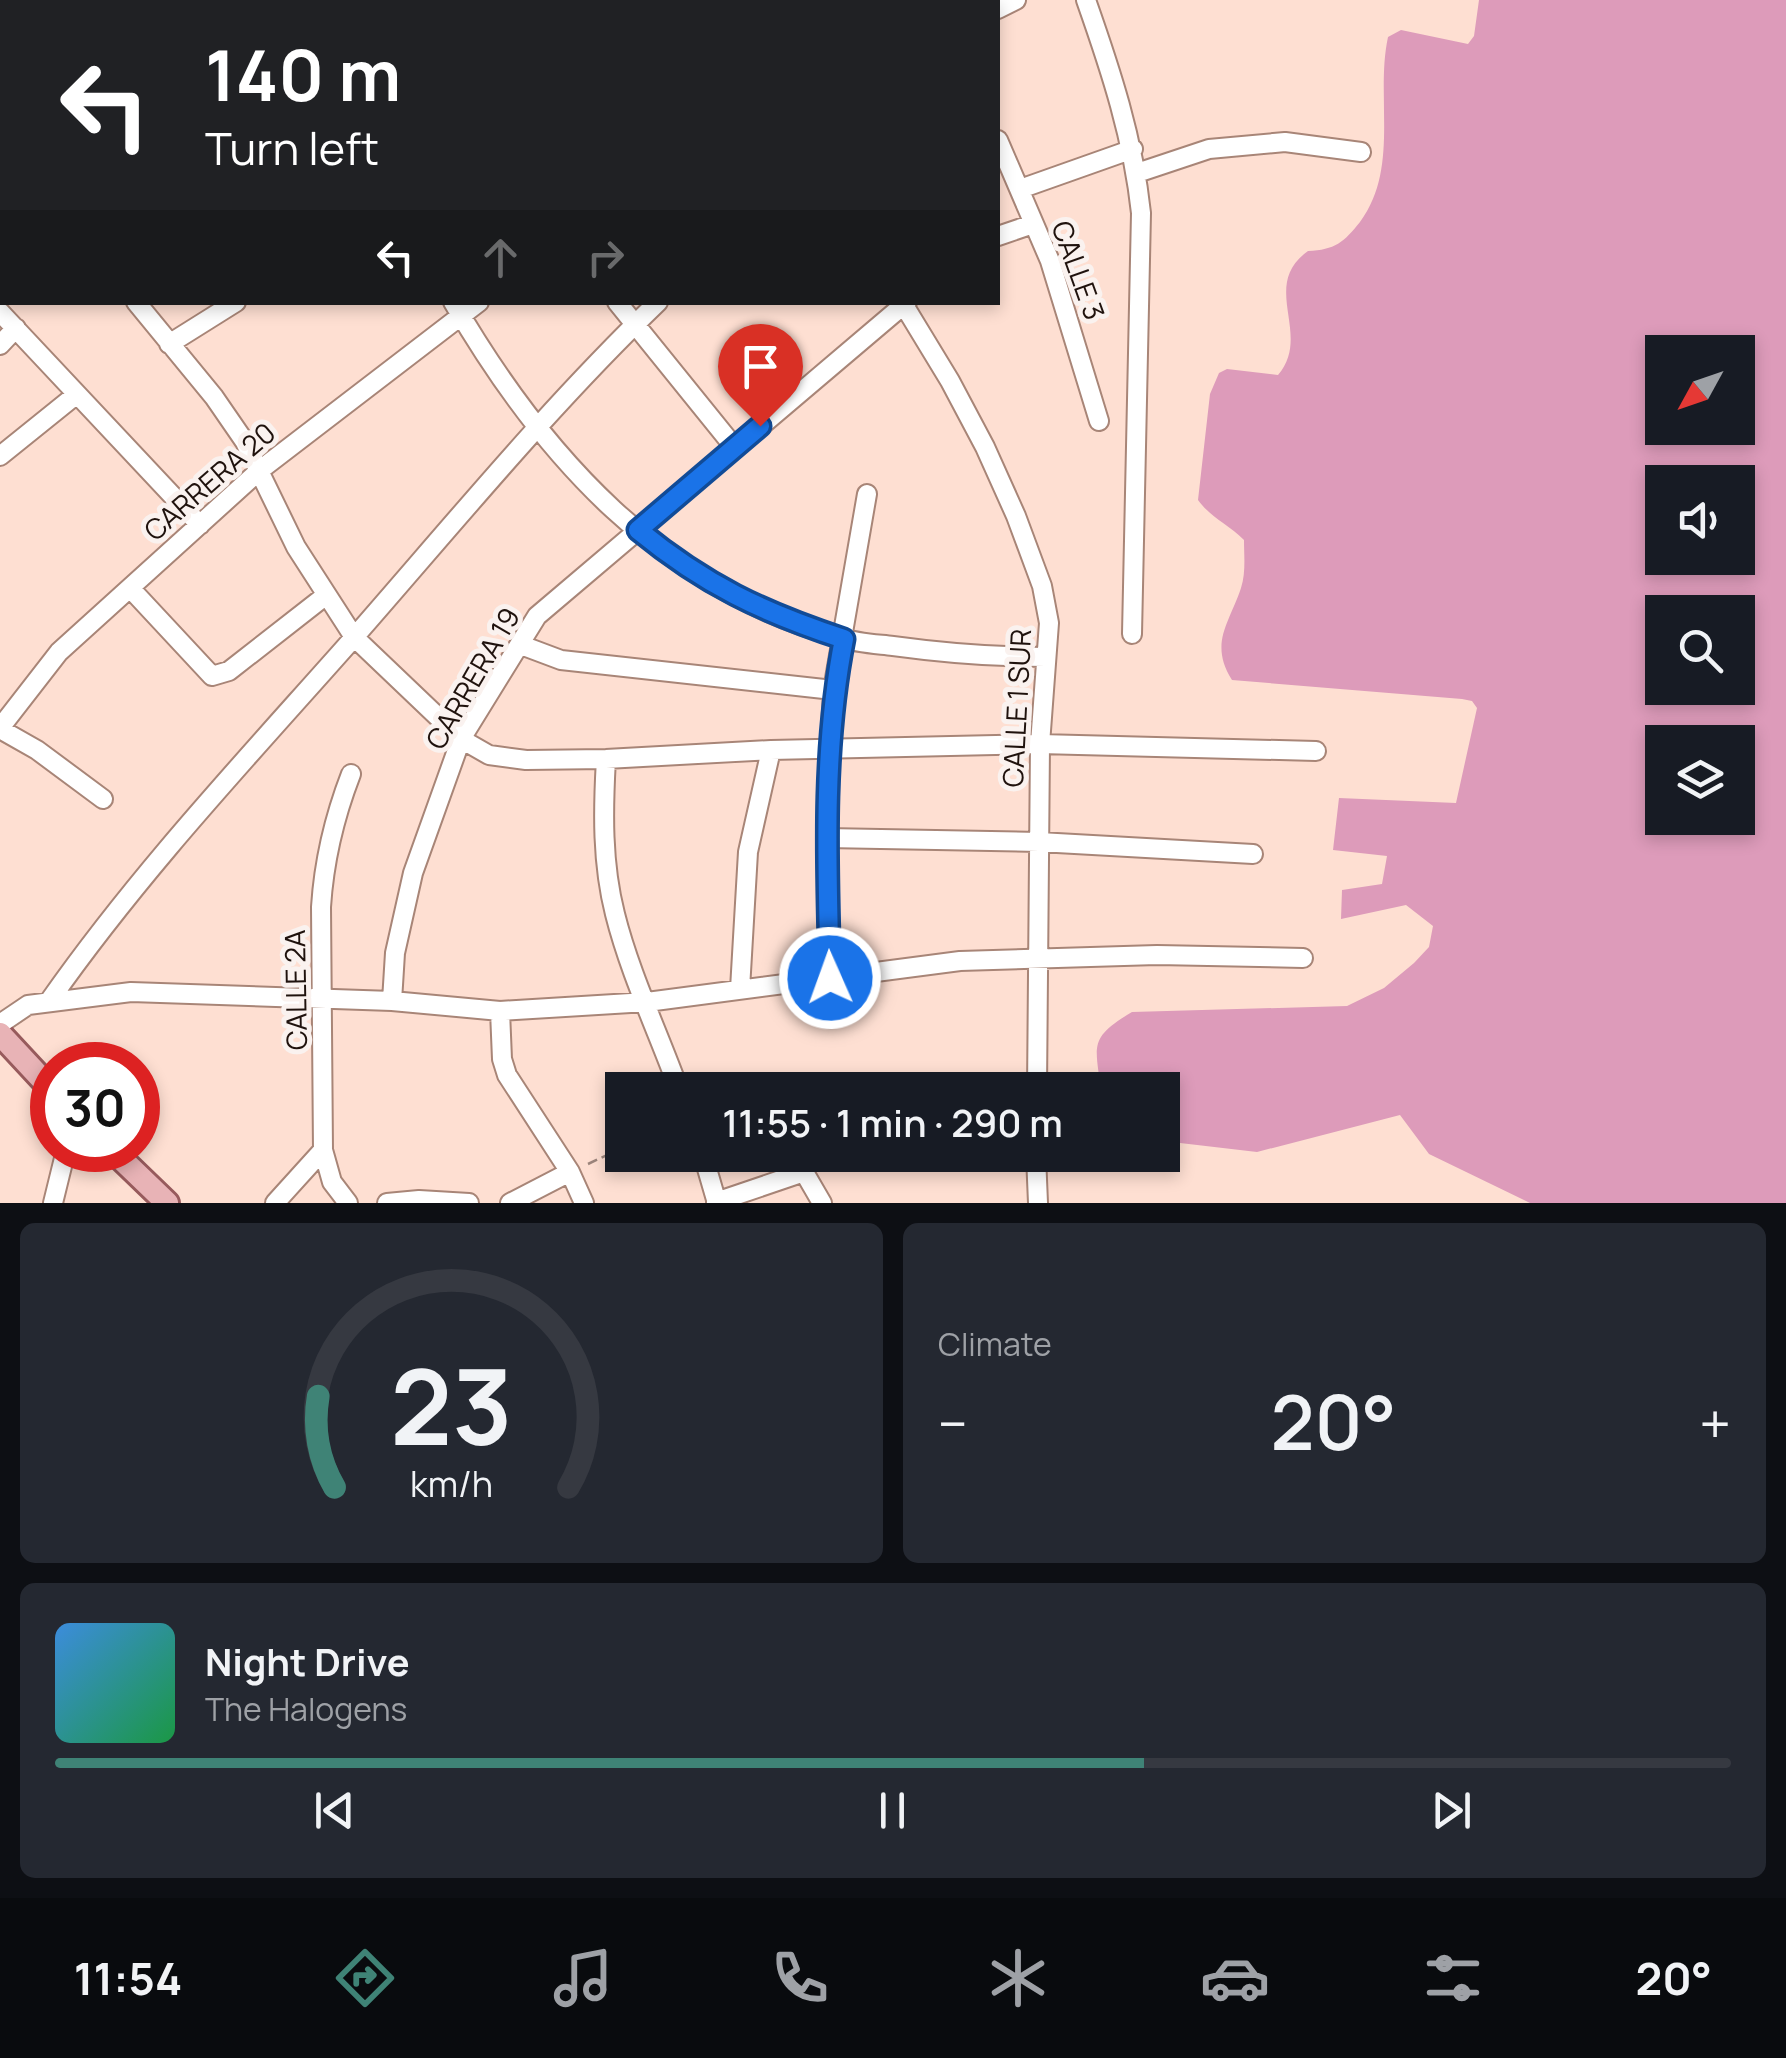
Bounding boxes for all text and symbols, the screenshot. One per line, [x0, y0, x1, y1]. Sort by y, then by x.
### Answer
text: 140 m [205, 26, 401, 122]
icon: left [40, 40, 170, 170]
text: Turn left [205, 117, 379, 179]
street label: CALLE 3 [1044, 215, 1114, 325]
icon: left [368, 230, 423, 285]
icon: ahead [473, 230, 528, 285]
icon: right [578, 230, 633, 285]
pin [718, 324, 803, 427]
north arrow [1645, 335, 1755, 445]
map controls [1645, 335, 1755, 835]
icon: arrive [733, 339, 788, 394]
street label: CARRERA 20 [135, 413, 283, 549]
button: sound [1645, 465, 1755, 575]
button: search [1645, 595, 1755, 705]
street label: CARRERA 19 [416, 600, 528, 756]
street label: CALLE 1 SUR [993, 628, 1039, 788]
button: layers [1645, 725, 1755, 835]
position arrow [778, 926, 882, 1030]
street label: CALLE 2A [275, 929, 315, 1051]
speed limit sign: 30 [30, 1042, 160, 1172]
text: 11:55 · 1 min · 290 m [722, 1096, 1063, 1148]
text: Climate [938, 1322, 1052, 1366]
text: 23 [390, 1334, 513, 1476]
text: 20° [1271, 1370, 1396, 1473]
text: − [938, 1385, 968, 1461]
text: + [1699, 1385, 1731, 1461]
text: km/h [410, 1459, 493, 1508]
text: Night Drive [205, 1635, 410, 1687]
text: The Halogens [205, 1687, 407, 1731]
icon: previous [307, 1783, 362, 1838]
icon: pause [865, 1783, 920, 1838]
icon: next [1424, 1783, 1479, 1838]
icon: directions [330, 1943, 400, 2013]
icon: music [548, 1943, 618, 2013]
icon: phone [765, 1943, 835, 2013]
icon: climate [983, 1943, 1053, 2013]
icon: car [1200, 1943, 1270, 2013]
icon: filters [1418, 1943, 1488, 2013]
text: 11:54 [74, 1947, 182, 2009]
text: 20° [1635, 1947, 1712, 2009]

